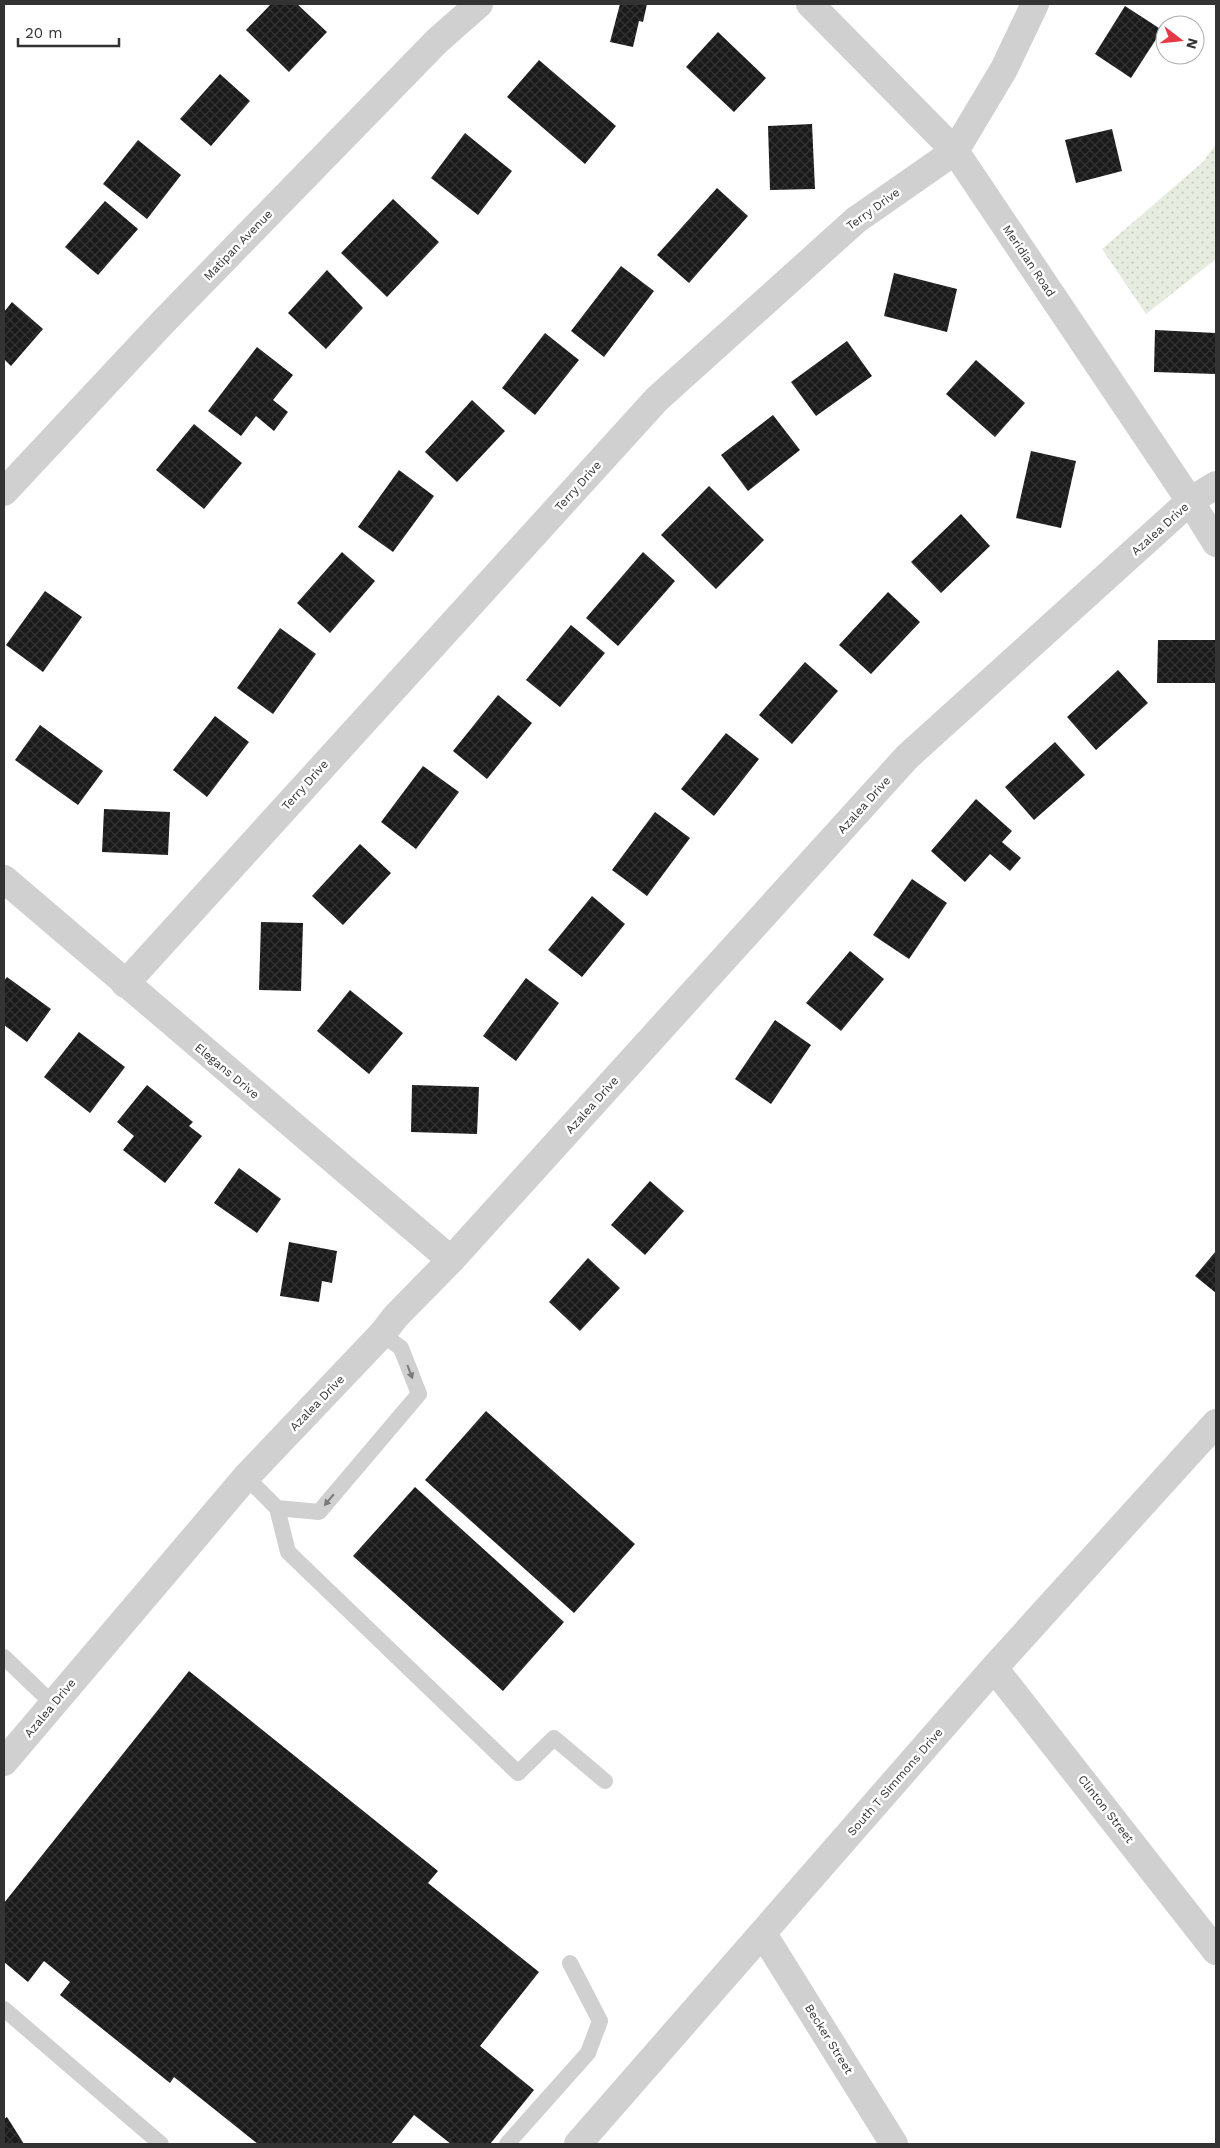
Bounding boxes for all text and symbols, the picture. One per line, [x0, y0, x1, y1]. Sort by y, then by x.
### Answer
scale bar [18, 15, 119, 47]
north arrow [1155, 15, 1205, 65]
text: 20 m [25, 24, 63, 42]
text: N [1183, 36, 1202, 51]
street label: Terry Drive [844, 185, 902, 233]
street label: Matipan Avenue [201, 207, 275, 283]
street label: Meridian Road [1000, 222, 1058, 300]
street label: Terry Drive [552, 458, 604, 514]
street label: Azalea Drive [1128, 500, 1192, 558]
street label: Terry Drive [279, 757, 331, 813]
street label: Azalea Drive [835, 773, 893, 837]
street label: Elegans Drive [192, 1040, 262, 1102]
street label: Azalea Drive [563, 1073, 621, 1137]
one-way arrow [407, 1364, 414, 1379]
street label: Azalea Drive [287, 1372, 347, 1434]
one-way arrow [324, 1493, 335, 1506]
street label: Azalea Drive [21, 1676, 79, 1740]
street label: South T Simmons Drive [844, 1725, 946, 1839]
street label: Clinton Street [1075, 1772, 1137, 1846]
street label: Becker Street [802, 2001, 856, 2077]

